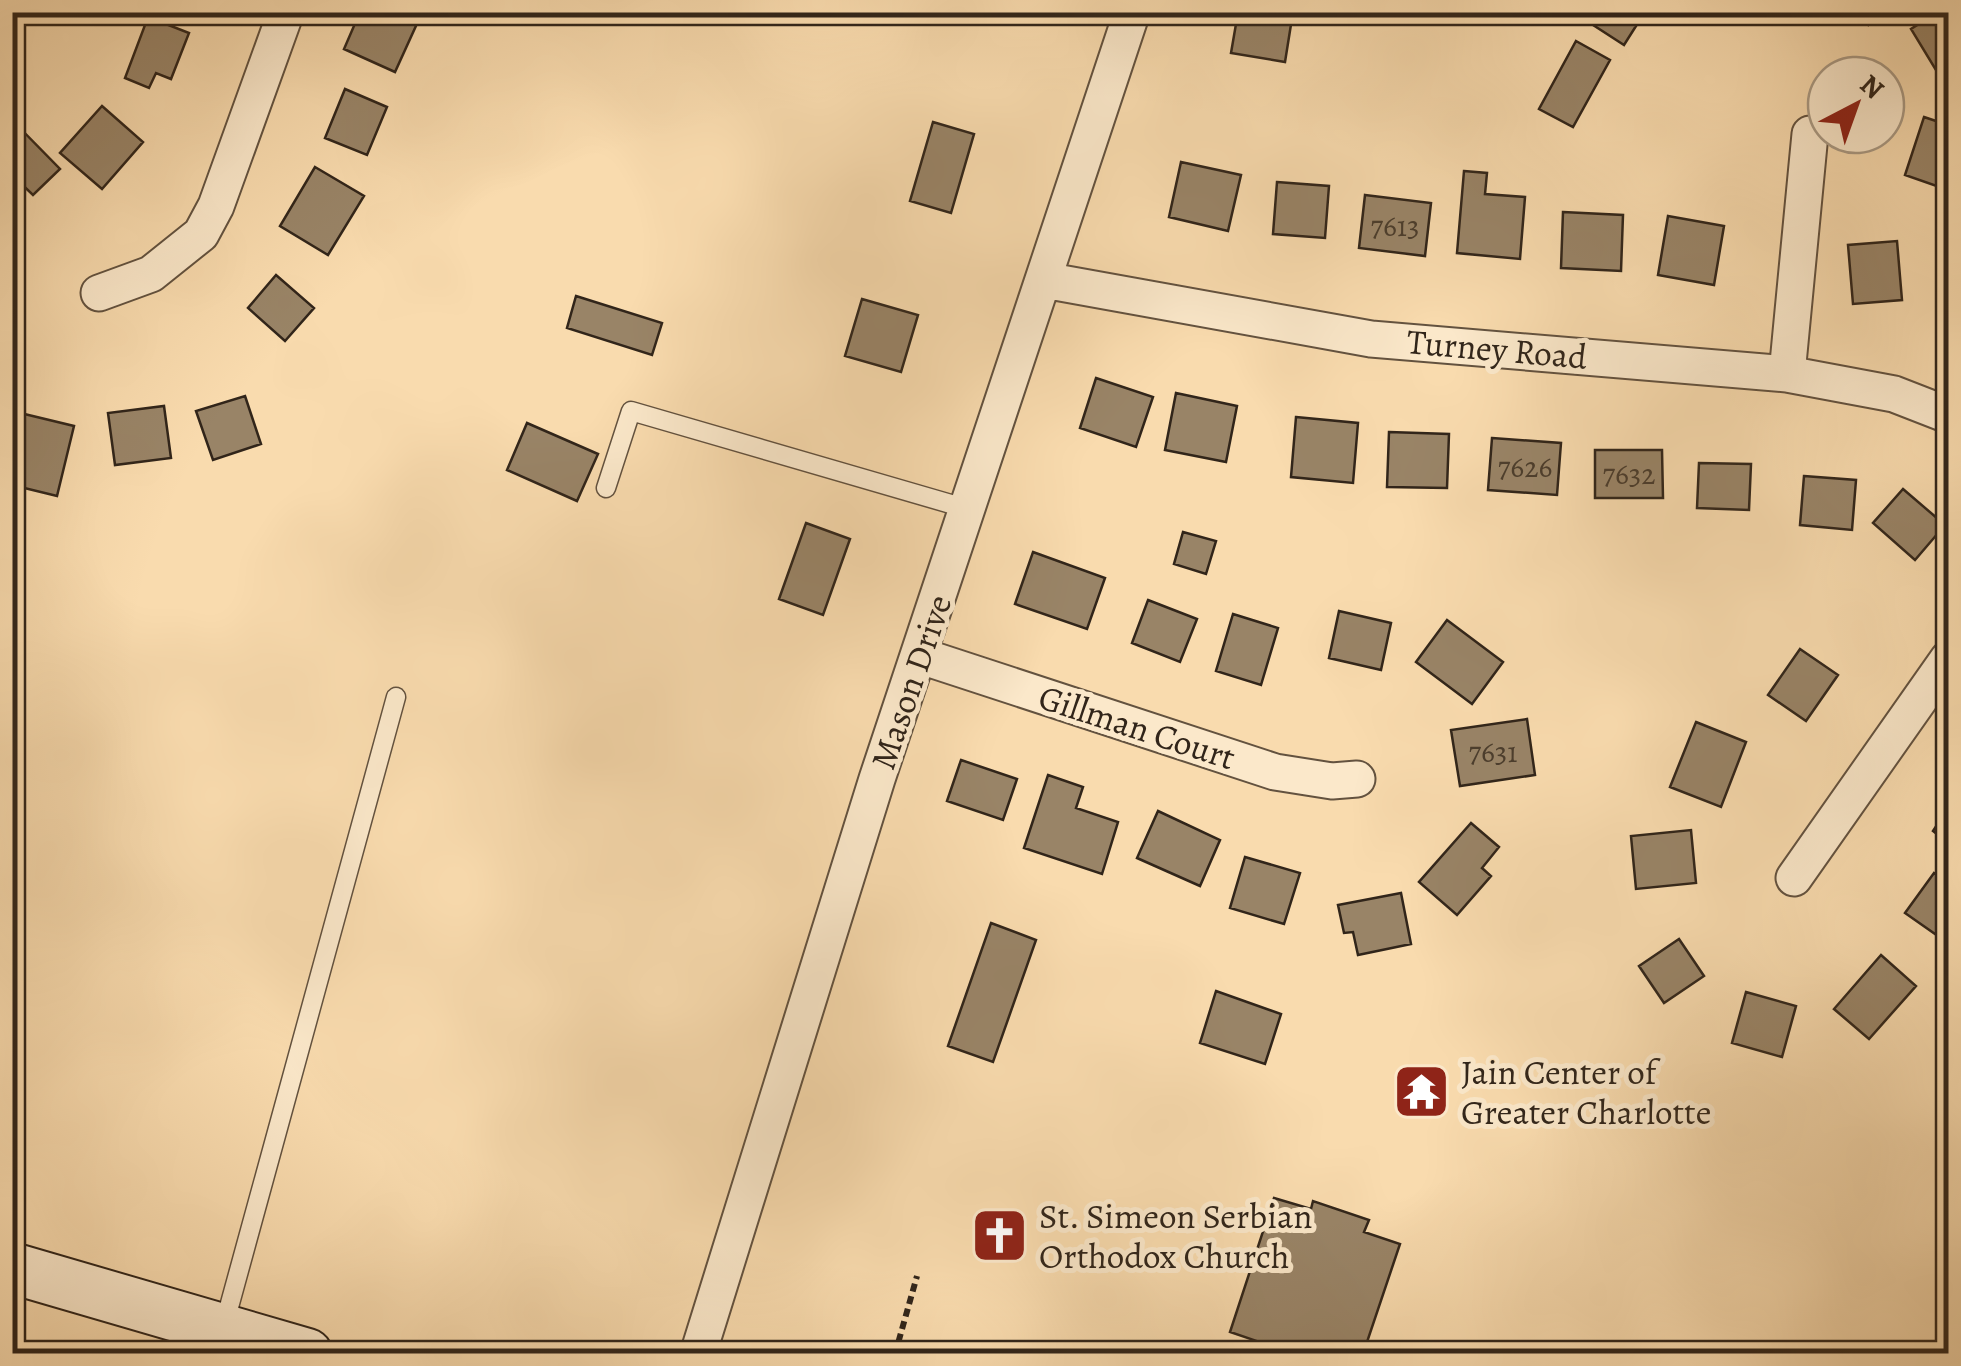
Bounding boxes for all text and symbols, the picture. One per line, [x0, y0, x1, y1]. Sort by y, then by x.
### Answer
north arrow [1806, 55, 1906, 155]
text: N [1852, 66, 1892, 108]
house number: 7613 [1370, 206, 1420, 246]
street label: Turney Road [1405, 317, 1589, 381]
house number: 7626 [1498, 447, 1552, 487]
house number: 7632 [1602, 454, 1656, 494]
street label: Mason Drive [859, 588, 963, 776]
street label: Gillman Court [1033, 673, 1241, 781]
house number: 7631 [1468, 732, 1518, 772]
place label: Jain Center of Greater Charlotte [1461, 1048, 1711, 1136]
temple icon: Jain Center of Greater Charlotte [1392, 1062, 1452, 1122]
place label: St. Simeon Serbian Orthodox Church [1039, 1192, 1313, 1280]
church icon: St. Simeon Serbian Orthodox Church [970, 1206, 1030, 1266]

